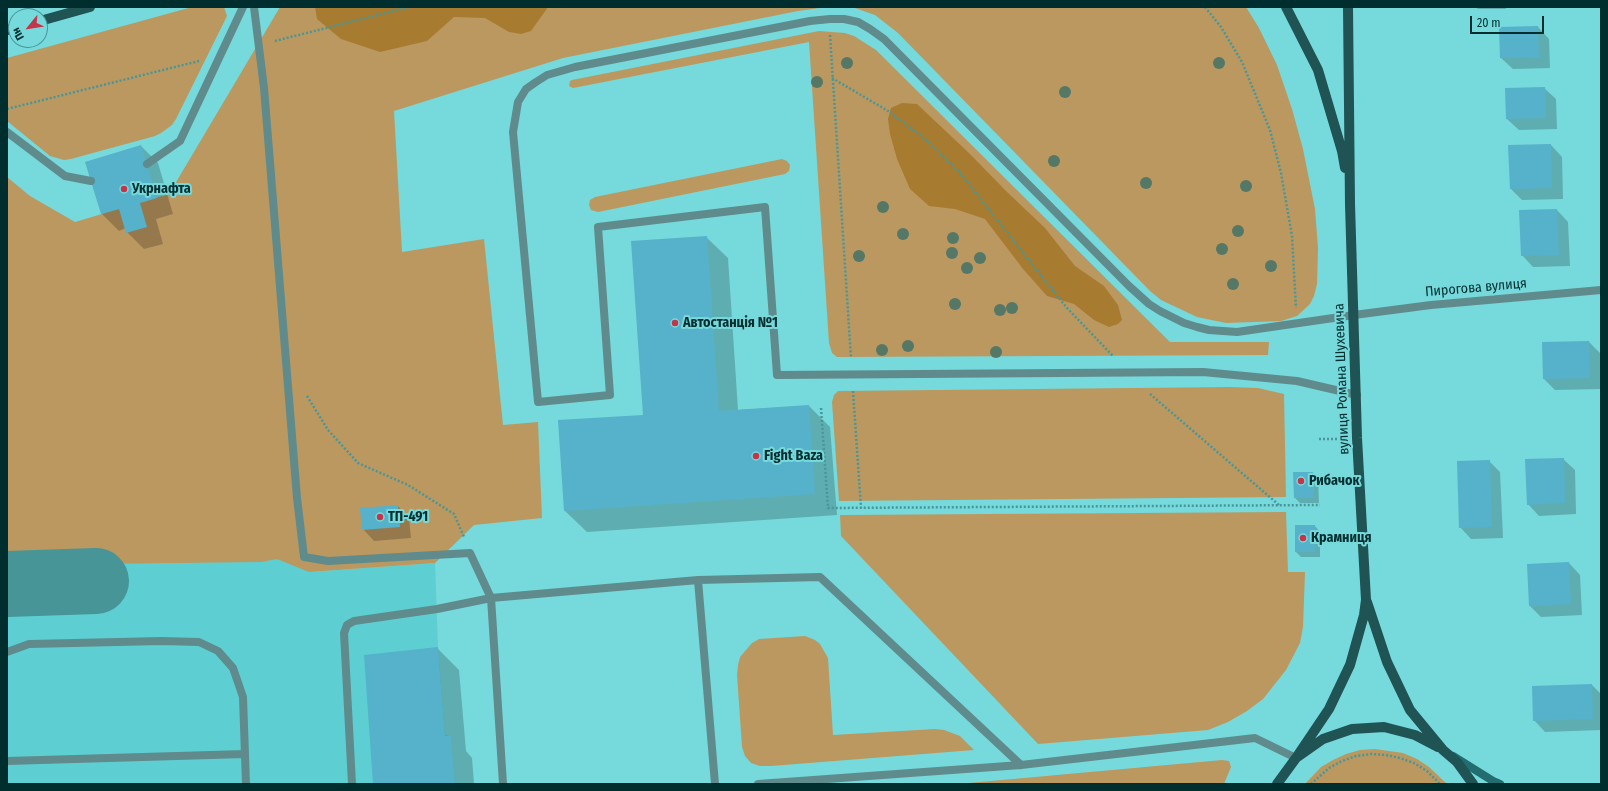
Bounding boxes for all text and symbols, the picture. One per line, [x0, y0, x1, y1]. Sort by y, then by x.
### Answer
north arrow [8, 8, 48, 48]
scale bar [1472, 8, 1546, 34]
text: 20 m [1477, 16, 1501, 30]
text: Пн [9, 25, 27, 42]
place label: Укрнафта [132, 181, 191, 197]
marker: Укрнафта [119, 184, 129, 194]
street label: Пирогова вулиця [1424, 275, 1528, 301]
street label: вулиця Романа Шухевича [1331, 303, 1353, 455]
place label: Автостанція №1 [683, 315, 778, 331]
marker: Автостанція №1 [670, 318, 680, 328]
place label: Fight Baza [764, 448, 823, 464]
marker: Fight Baza [751, 451, 761, 461]
place label: Рибачок [1309, 473, 1359, 489]
marker: Рибачок [1296, 476, 1306, 486]
place label: ТП-491 [388, 509, 428, 525]
marker: ТП-491 [375, 512, 385, 522]
place label: Крамниця [1311, 530, 1372, 546]
marker: Крамниця [1298, 533, 1308, 543]

